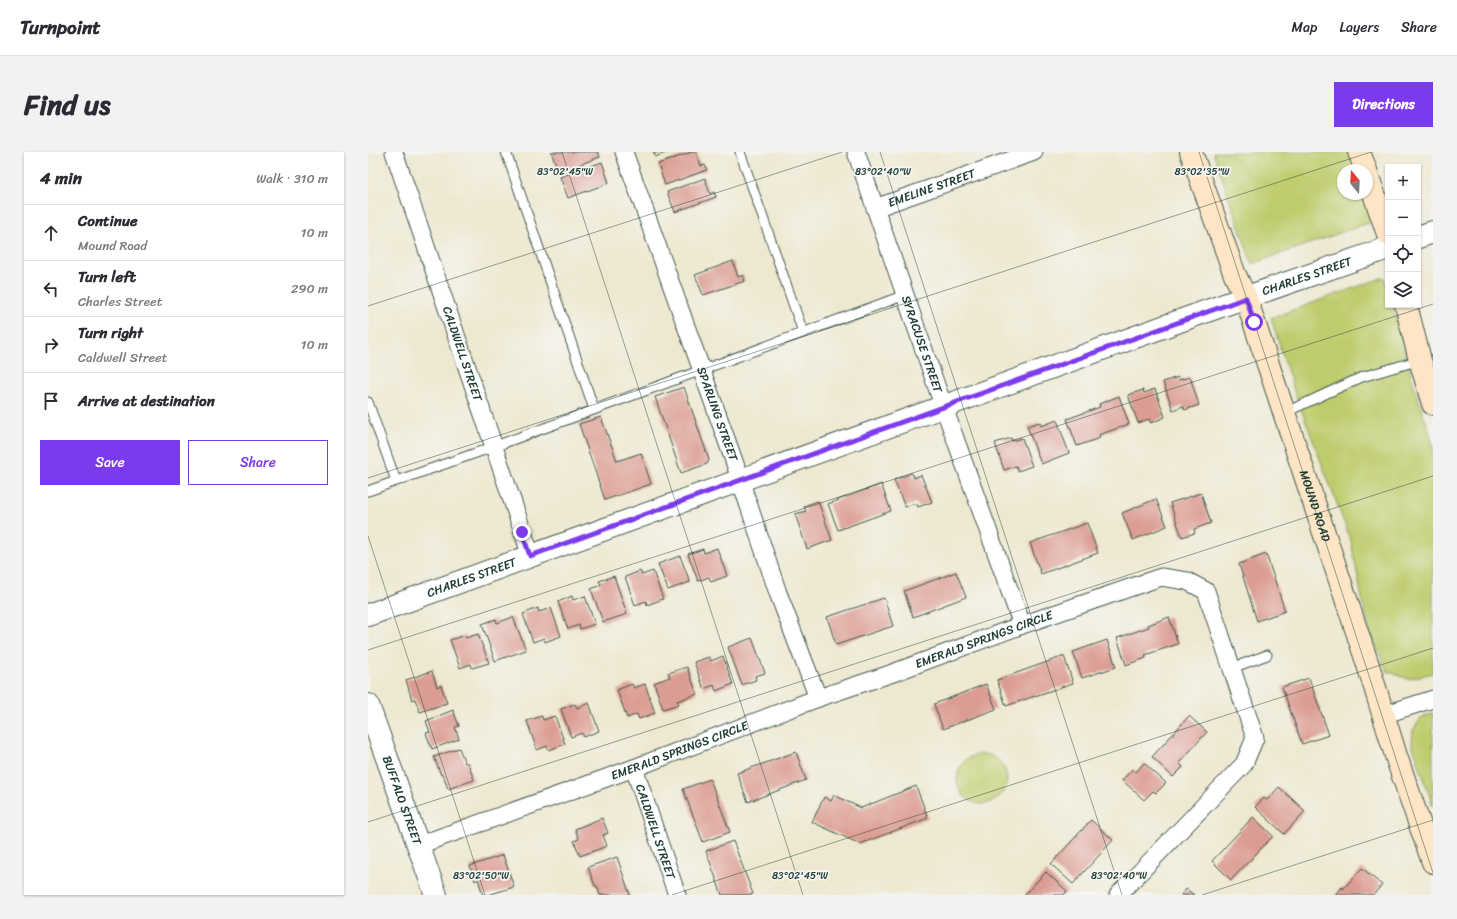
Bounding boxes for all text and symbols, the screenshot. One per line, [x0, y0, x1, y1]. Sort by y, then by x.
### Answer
text: Turnpoint [20, 11, 101, 44]
text: Map [1292, 15, 1317, 40]
text: Layers [1339, 15, 1379, 40]
text: Share [1401, 15, 1437, 40]
text: Find us [24, 80, 111, 129]
button: Directions [1334, 82, 1433, 127]
street label: EMELINE STREET [885, 162, 980, 214]
text: 4 min [40, 163, 82, 193]
text: 83°02'45"W [537, 163, 593, 181]
text: 83°02'40"W [855, 163, 911, 181]
text: 83°02'35"W [1174, 163, 1230, 181]
north arrow [1337, 164, 1373, 200]
map controls [1385, 164, 1421, 308]
button: + [1385, 164, 1421, 200]
text: Walk · 310 m [256, 167, 328, 190]
button: − [1385, 200, 1421, 236]
text: Continue [78, 208, 138, 234]
text: 10 m [301, 221, 328, 244]
icon: ahead [40, 222, 62, 244]
text: Mound Road [78, 234, 147, 257]
button: locate [1385, 236, 1421, 272]
street label: CHARLES STREET [1259, 250, 1356, 302]
text: Turn left [78, 264, 136, 290]
button: layers [1385, 272, 1421, 308]
text: 290 m [291, 277, 328, 300]
icon: left [40, 278, 62, 300]
text: Charles Street [78, 290, 162, 313]
street label: SYRACUSE STREET [895, 292, 949, 397]
street label: CALDWELL STREET [436, 303, 489, 406]
route start [1245, 313, 1263, 331]
text: Turn right [78, 320, 143, 346]
text: 10 m [301, 333, 328, 356]
icon: right [40, 334, 62, 356]
text: Caldwell Street [78, 346, 167, 369]
street label: SPARLING STREET [690, 364, 745, 465]
text: Arrive at destination [78, 388, 215, 414]
icon: arrive [40, 390, 62, 412]
button: Save [40, 440, 180, 485]
button: Share [188, 440, 328, 485]
street label: MOUND ROAD [1293, 467, 1337, 545]
route end [513, 523, 531, 541]
street label: CHARLES STREET [424, 551, 520, 604]
street label: EMERALD SPRINGS CIRCLE [912, 604, 1057, 675]
street label: EMERALD SPRINGS CIRCLE [608, 714, 752, 786]
street label: BUFFALO STREET [376, 752, 428, 848]
street label: CALDWELL STREET [629, 781, 682, 883]
text: 83°02'50"W [453, 867, 509, 885]
text: 83°02'45"W [772, 867, 828, 885]
text: 83°02'40"W [1091, 867, 1147, 885]

